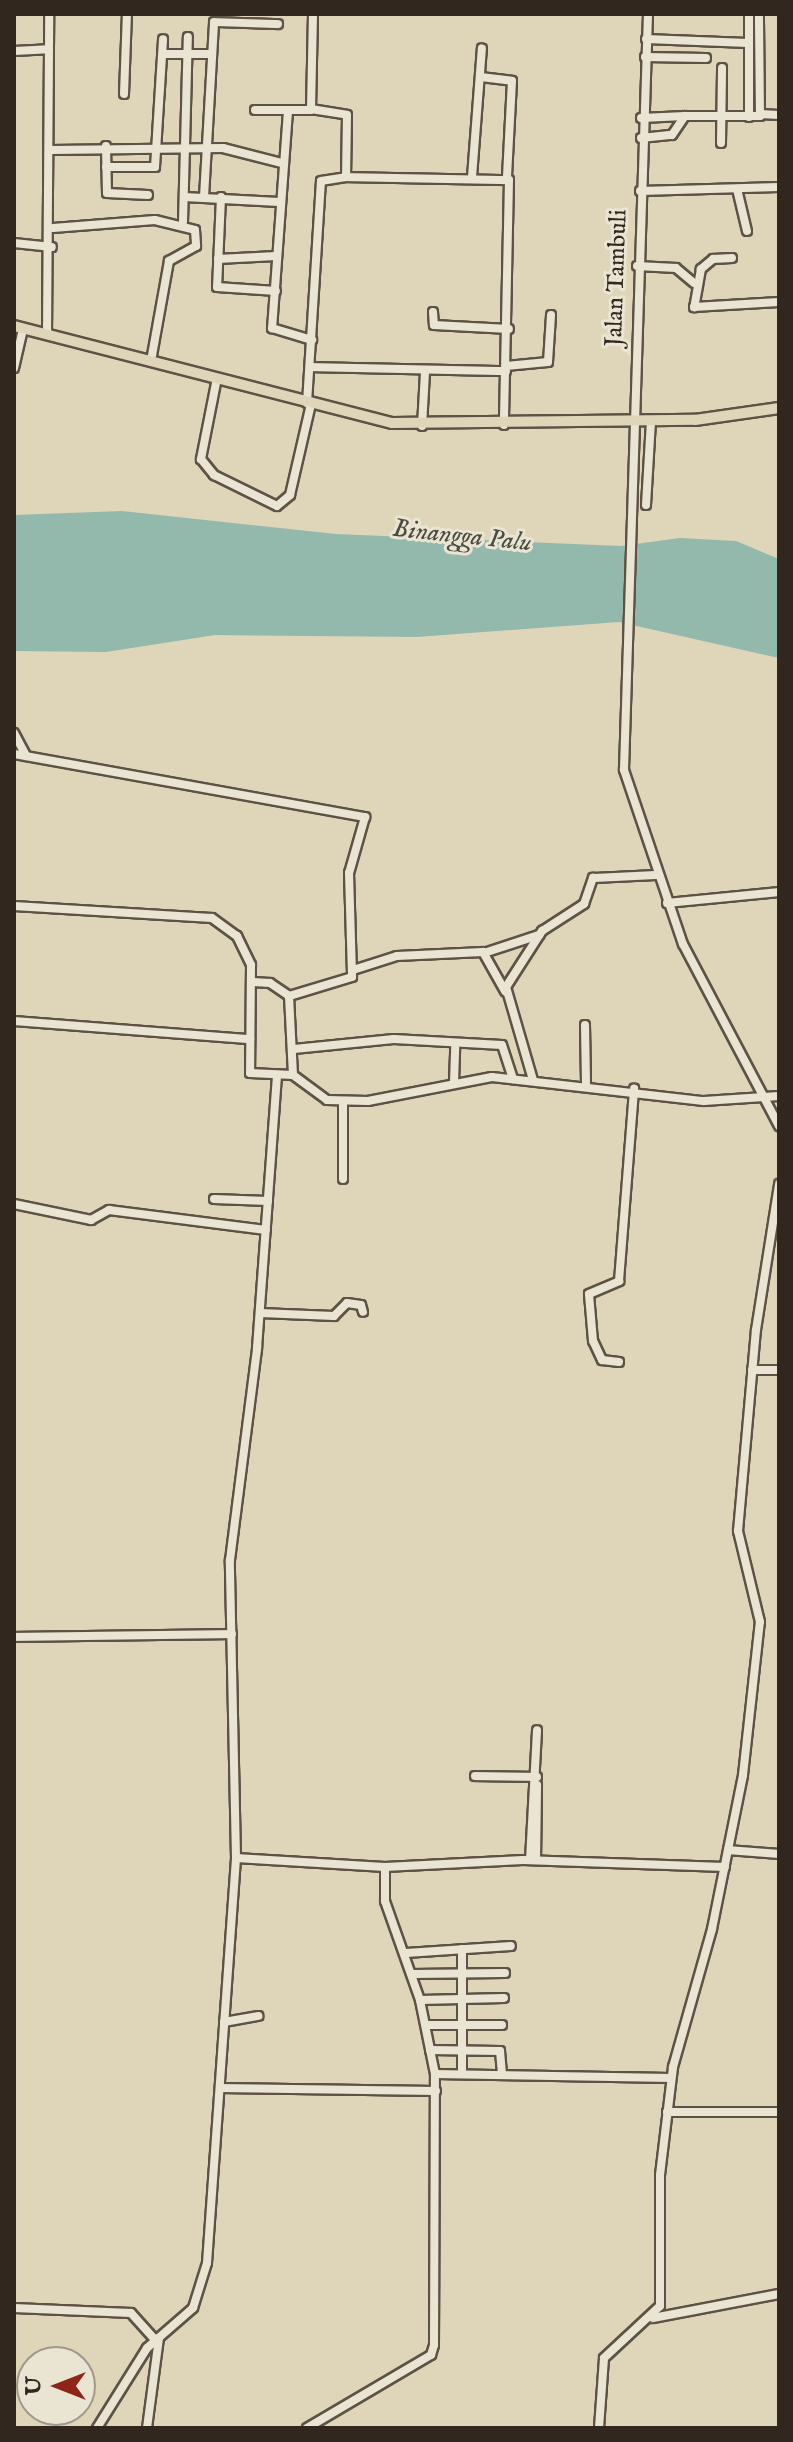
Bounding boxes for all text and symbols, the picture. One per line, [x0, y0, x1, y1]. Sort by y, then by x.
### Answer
street label: Jalan Tambuli [600, 209, 634, 347]
water label: Binangga Palu [391, 513, 533, 559]
north arrow [16, 2346, 96, 2426]
text: U [20, 2377, 48, 2395]

